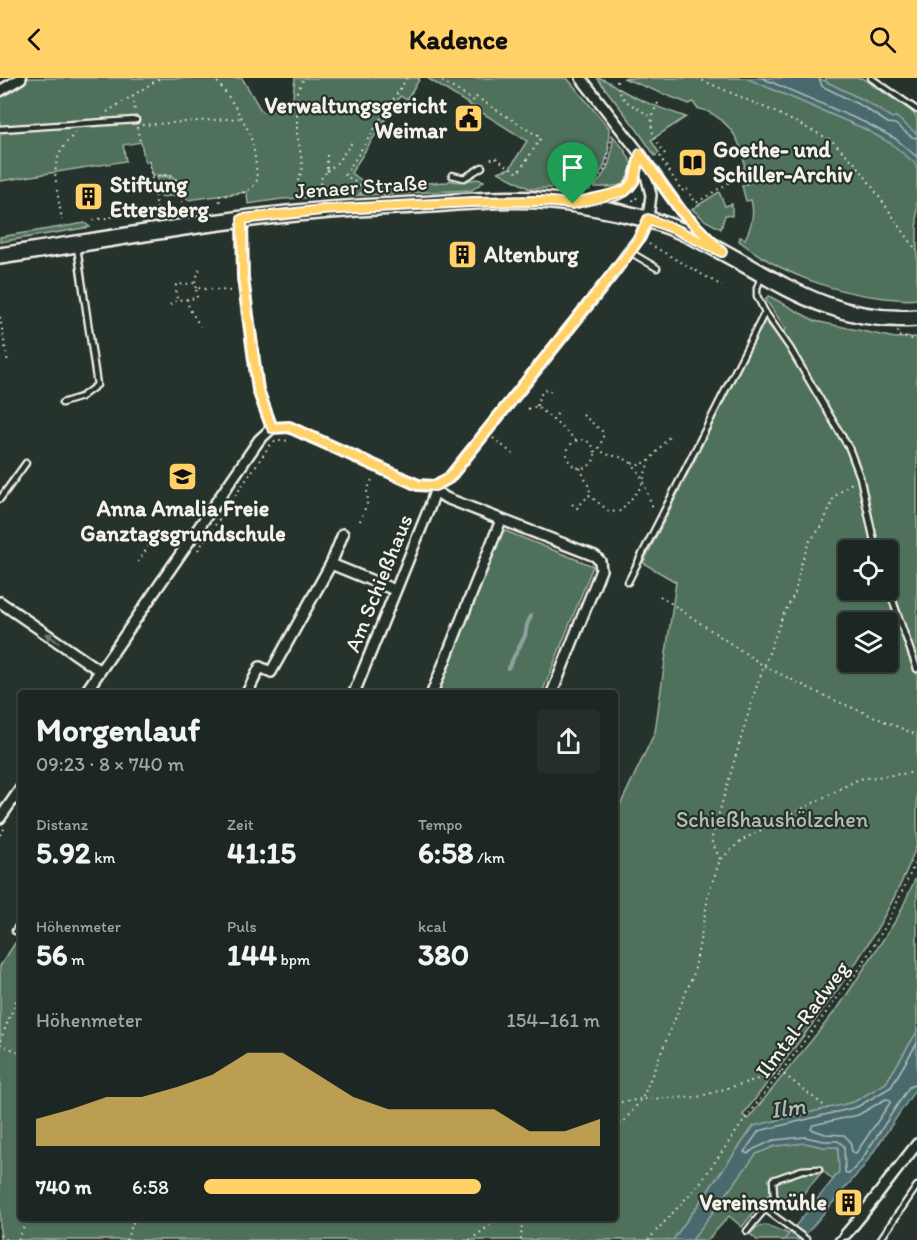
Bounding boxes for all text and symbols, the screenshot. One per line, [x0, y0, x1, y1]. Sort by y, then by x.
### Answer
icon: back [18, 23, 51, 56]
text: Kadence [409, 23, 508, 56]
icon: search [866, 23, 899, 56]
place label: Verwaltungsgericht Weimar [265, 92, 448, 144]
public building icon: Verwaltungsgericht Weimar [452, 102, 484, 134]
place label: Goethe- und Schiller-Archiv [713, 136, 854, 188]
pin [547, 142, 598, 204]
library icon: Goethe- und Schiller-Archiv [676, 146, 708, 178]
icon: arrive [556, 151, 589, 184]
street label: Jenaer Straße [294, 168, 428, 205]
place label: Stiftung Ettersberg [110, 171, 210, 223]
building icon: Stiftung Ettersberg [73, 181, 105, 213]
building icon: Altenburg [447, 238, 479, 270]
place label: Altenburg [483, 241, 579, 268]
school or university icon: Anna Amalia Freie Ganztagsgrundschule [167, 460, 199, 492]
place label: Anna Amalia Freie Ganztagsgrundschule [80, 495, 286, 547]
street label: Am Schießhaus [339, 510, 418, 656]
map controls [838, 540, 898, 672]
button: locate [838, 540, 898, 600]
button: layers [838, 612, 898, 672]
one-way arrow [44, 633, 60, 644]
text: Morgenlauf [36, 710, 200, 749]
button: share [537, 710, 600, 773]
text: 09:23 · 8 × 740 m [36, 752, 184, 776]
park label: Schießhaushölzchen [676, 806, 869, 833]
text: Distanz [36, 815, 88, 834]
text: Zeit [227, 815, 254, 834]
text: Tempo [418, 815, 463, 834]
text: 5.92 [36, 834, 91, 871]
text: 41:15 [227, 834, 296, 871]
text: 6:58 [418, 834, 473, 871]
text: km [91, 848, 115, 867]
text: /km [473, 848, 505, 867]
text: Höhenmeter [36, 917, 121, 936]
text: Puls [227, 917, 257, 936]
text: kcal [418, 917, 446, 936]
text: 56 [36, 936, 68, 973]
text: 144 [227, 936, 277, 973]
text: 380 [418, 936, 469, 973]
text: m [68, 950, 85, 969]
text: bpm [277, 950, 310, 969]
street label: Ilmtal-Radweg [750, 955, 856, 1083]
text: Höhenmeter [36, 1008, 142, 1032]
text: 154–161 m [507, 1008, 600, 1032]
water label: Ilm [769, 1091, 808, 1124]
text: 740 m [36, 1175, 92, 1199]
text: 6:58 [132, 1175, 169, 1199]
building icon: Vereinsmühle [832, 1186, 864, 1218]
place label: Vereinsmühle [699, 1189, 827, 1216]

